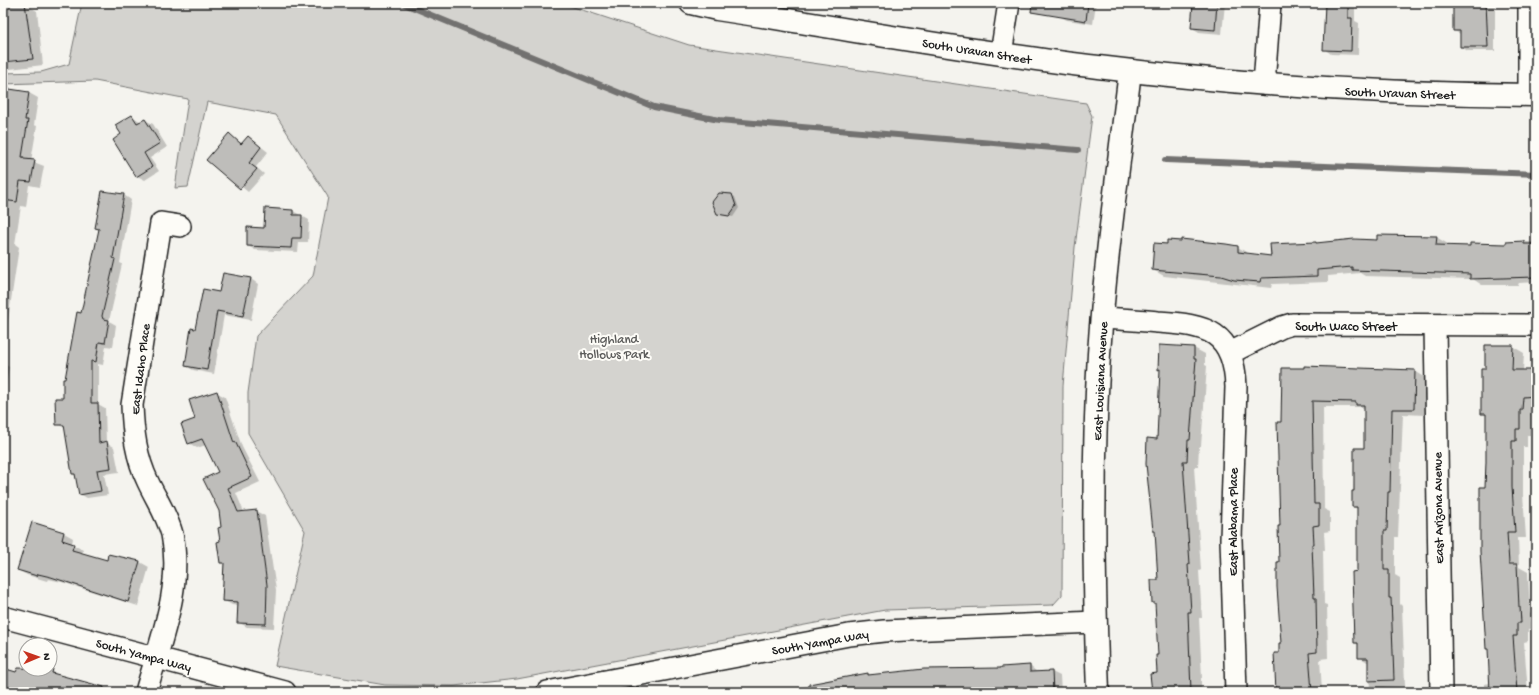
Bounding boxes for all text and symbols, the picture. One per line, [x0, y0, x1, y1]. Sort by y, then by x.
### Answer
street label: South Uravan Street [921, 36, 1034, 69]
street label: South Uravan Street [1344, 85, 1457, 104]
street label: South Waco Street [1295, 320, 1398, 335]
street label: East Louisiana Avenue [1091, 321, 1112, 441]
street label: East Idaho Place [128, 323, 155, 416]
park label: Highland Hollows Park [579, 333, 650, 363]
street label: East Arizona Avenue [1431, 452, 1448, 564]
street label: East Alabama Place [1227, 468, 1242, 576]
street label: South Yampa Way [771, 627, 871, 659]
street label: South Yampa Way [94, 636, 193, 677]
north arrow [18, 637, 58, 677]
text: N [40, 653, 52, 661]

